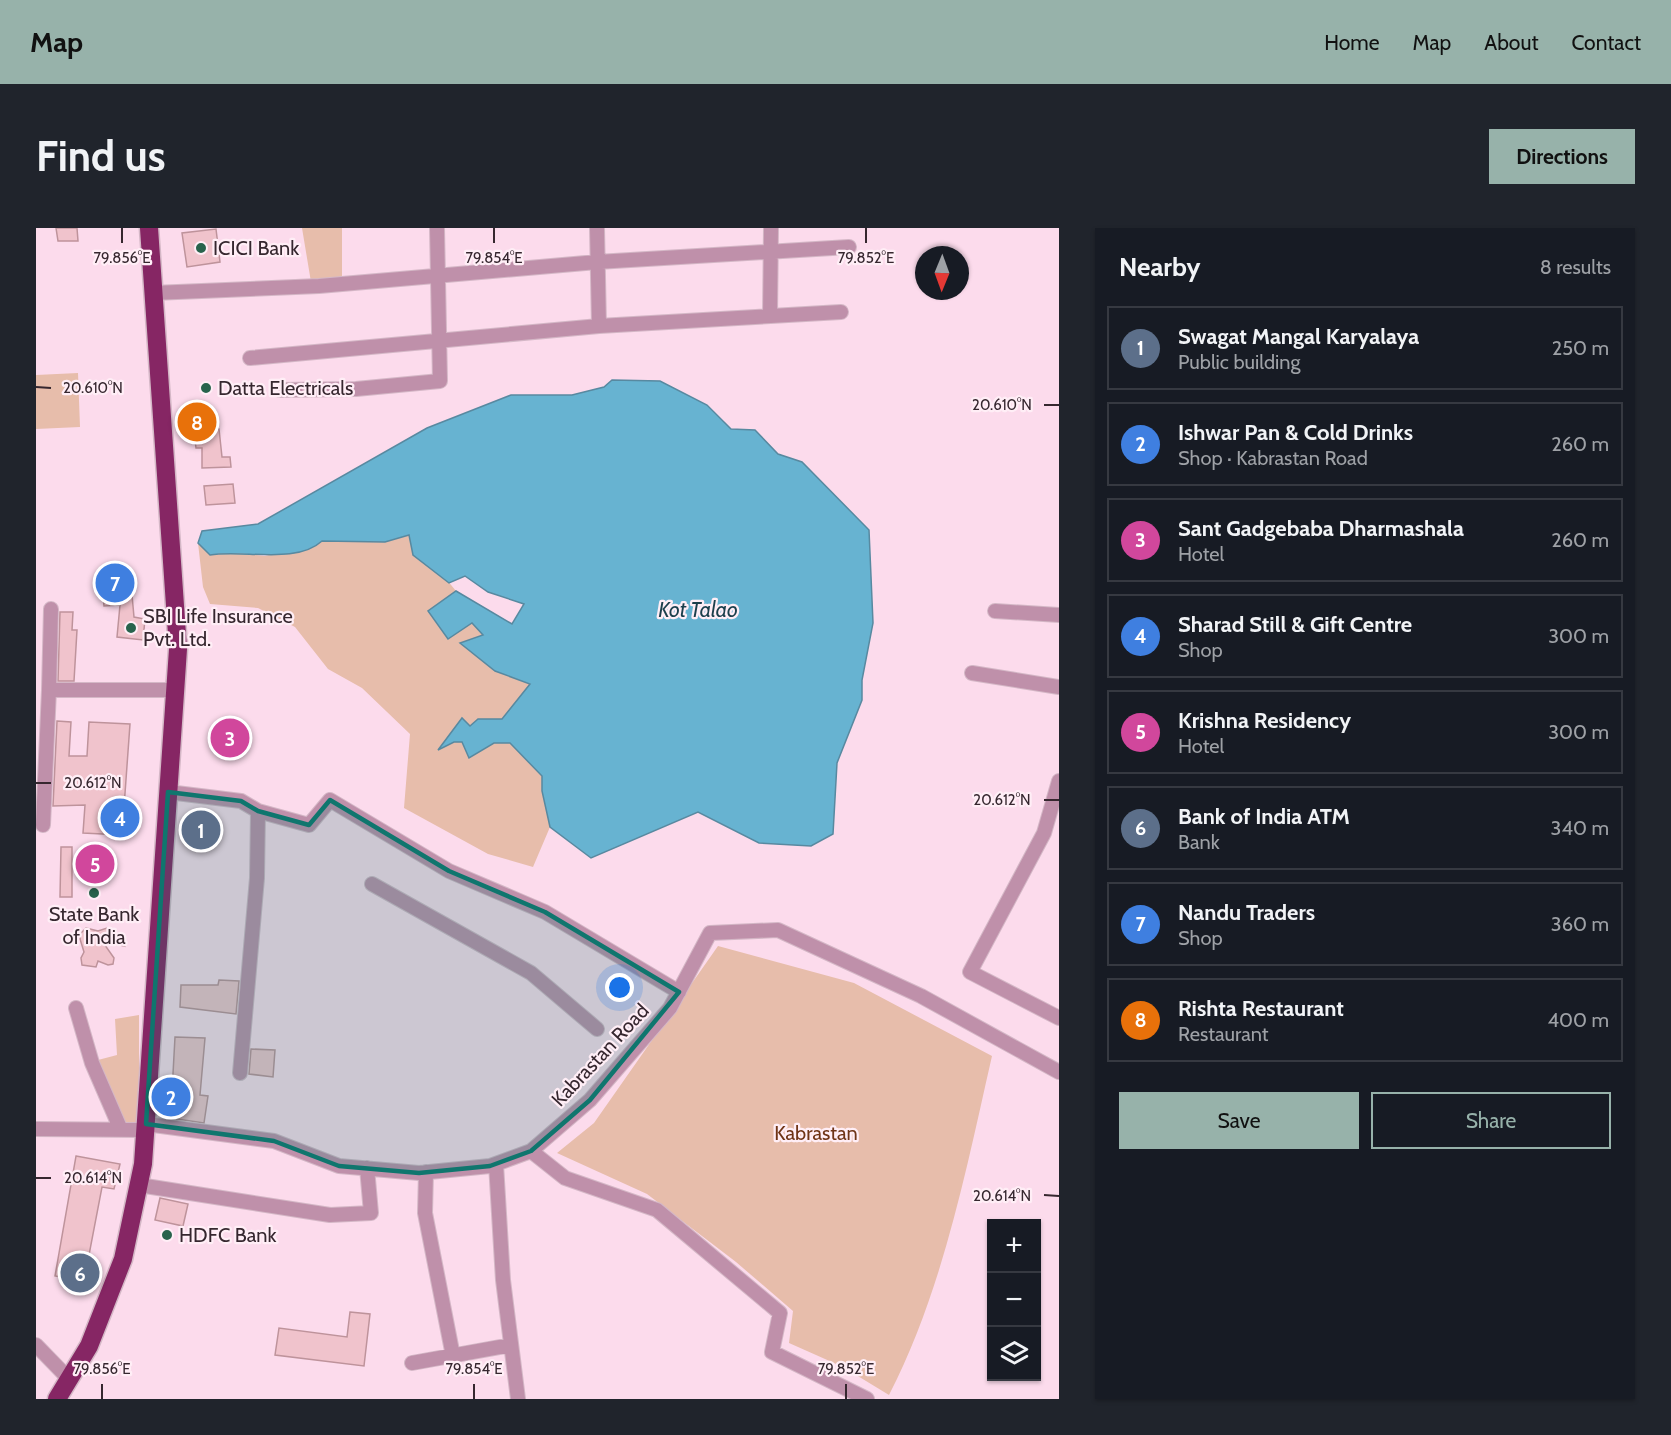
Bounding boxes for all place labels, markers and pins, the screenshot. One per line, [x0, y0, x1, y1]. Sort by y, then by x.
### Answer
place label: ICICI Bank [213, 236, 299, 260]
marker: ICICI Bank [194, 241, 208, 255]
place label: Datta Electricals [218, 376, 353, 400]
marker: Datta Electricals [199, 381, 213, 395]
pin: 8 [178, 400, 216, 444]
pin: 7 [96, 560, 134, 606]
place label: SBI Life Insurance Pvt. Ltd. [143, 604, 293, 651]
marker: SBI Life Insurance Pvt. Ltd. [124, 621, 138, 635]
pin: 3 [210, 716, 250, 760]
pin: 4 [100, 796, 140, 840]
pin: 1 [182, 808, 220, 852]
pin: 5 [76, 842, 114, 886]
marker: State Bank of India [87, 886, 101, 900]
place label: State Bank of India [49, 902, 139, 949]
pin: 2 [152, 1074, 190, 1120]
place label: HDFC Bank [179, 1223, 276, 1247]
marker: HDFC Bank [160, 1228, 174, 1242]
pin: 6 [60, 1250, 99, 1296]

